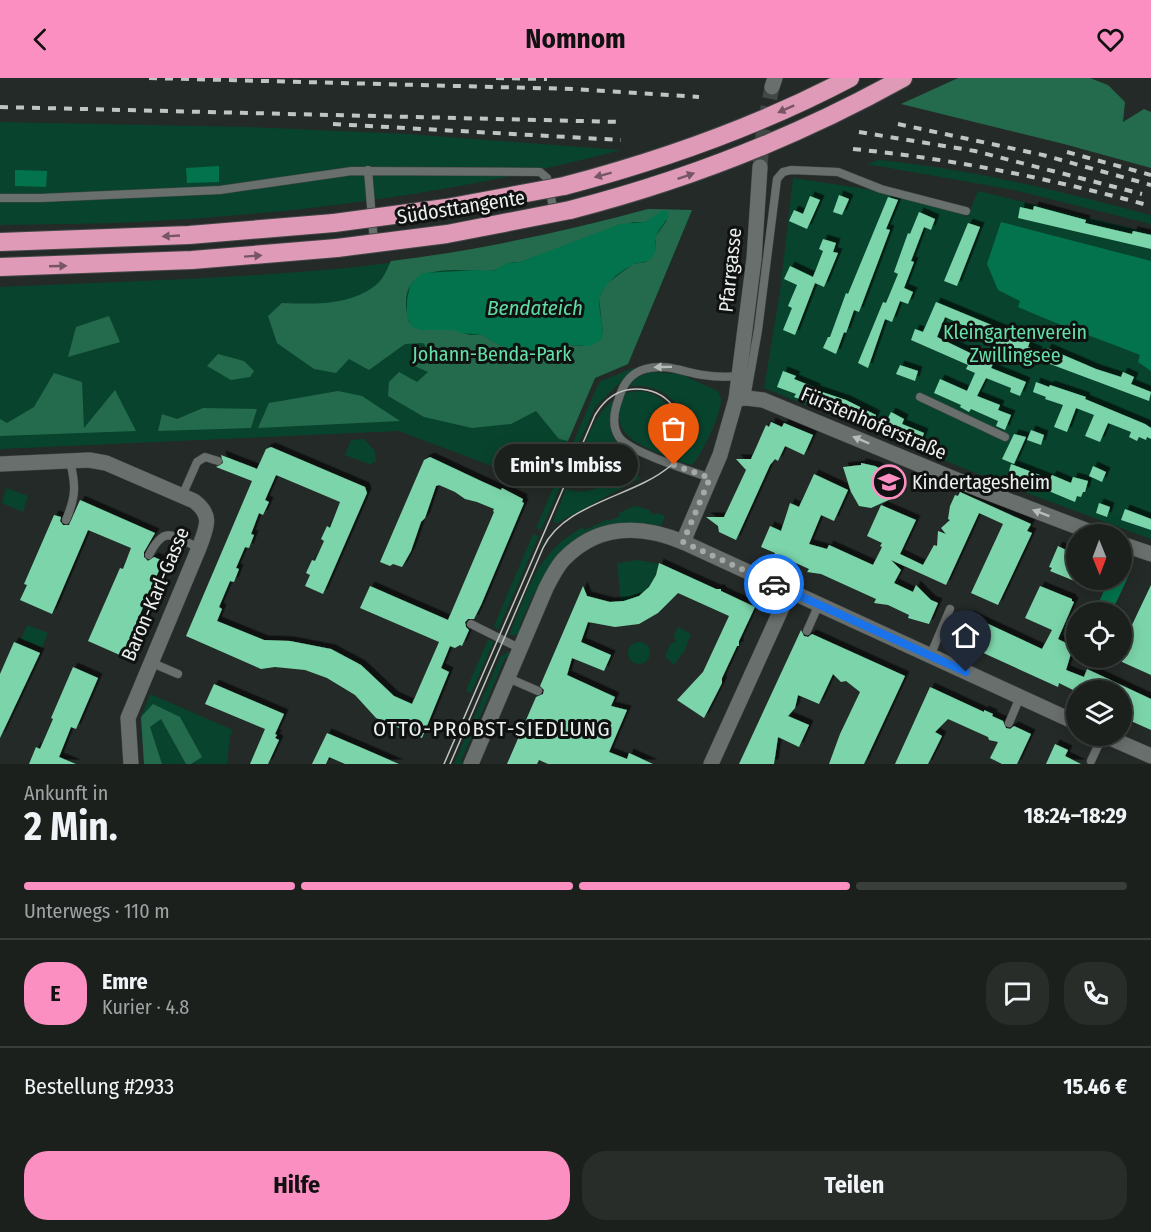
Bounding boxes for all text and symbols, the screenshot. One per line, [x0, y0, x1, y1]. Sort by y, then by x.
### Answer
icon: back [24, 23, 57, 56]
text: Nomnom [525, 23, 626, 55]
icon: heart [1094, 23, 1127, 56]
one-way arrow [777, 105, 794, 114]
one-way arrow [677, 170, 695, 180]
one-way arrow [593, 171, 612, 181]
street label: Südosttangente [395, 185, 527, 229]
street label: Pfarrgasse [714, 226, 746, 314]
one-way arrow [161, 231, 180, 241]
one-way arrow [244, 251, 263, 260]
one-way arrow [49, 261, 68, 271]
water label: Bendateich [487, 295, 583, 321]
park label: Kleingartenverein Zwillingsee [943, 320, 1087, 367]
park label: Johann-Benda-Park [412, 342, 572, 366]
one-way arrow [654, 362, 673, 372]
street label: Fürstenhoferstraße [798, 382, 950, 464]
pin [648, 403, 699, 465]
icon: bag [657, 412, 690, 445]
one-way arrow [851, 435, 869, 445]
callout: Emin's Imbiss [494, 444, 638, 486]
text: Emin's Imbiss [510, 453, 622, 477]
school or university icon: Kindertagesheim [871, 464, 907, 500]
place label: Kindertagesheim [912, 470, 1050, 494]
one-way arrow [1032, 508, 1050, 518]
street label: Baron-Karl-Gasse [116, 523, 194, 665]
north arrow [1066, 524, 1132, 590]
map controls [1066, 524, 1132, 746]
courier [744, 554, 804, 614]
icon: car [758, 568, 791, 601]
button: locate [1066, 602, 1132, 668]
pin [940, 610, 991, 672]
icon: home [949, 619, 982, 652]
button: layers [1066, 680, 1132, 746]
district label: OTTO-PROBST-SIEDLUNG [373, 716, 611, 742]
text: Ankunft in [24, 781, 108, 805]
text: 18:24–18:29 [1024, 802, 1127, 829]
text: 2 Min. [24, 804, 118, 850]
text: Unterwegs · 110 m [24, 899, 170, 923]
button: chat [986, 962, 1049, 1025]
button: phone [1064, 962, 1127, 1025]
text: Emre [102, 968, 148, 995]
text: E [50, 980, 61, 1007]
text: Kurier · 4.8 [102, 995, 189, 1019]
text: Bestellung #2933 [24, 1073, 174, 1100]
text: 15.46 € [1063, 1073, 1127, 1100]
button: Hilfe [24, 1151, 570, 1220]
button: Teilen [582, 1151, 1127, 1220]

